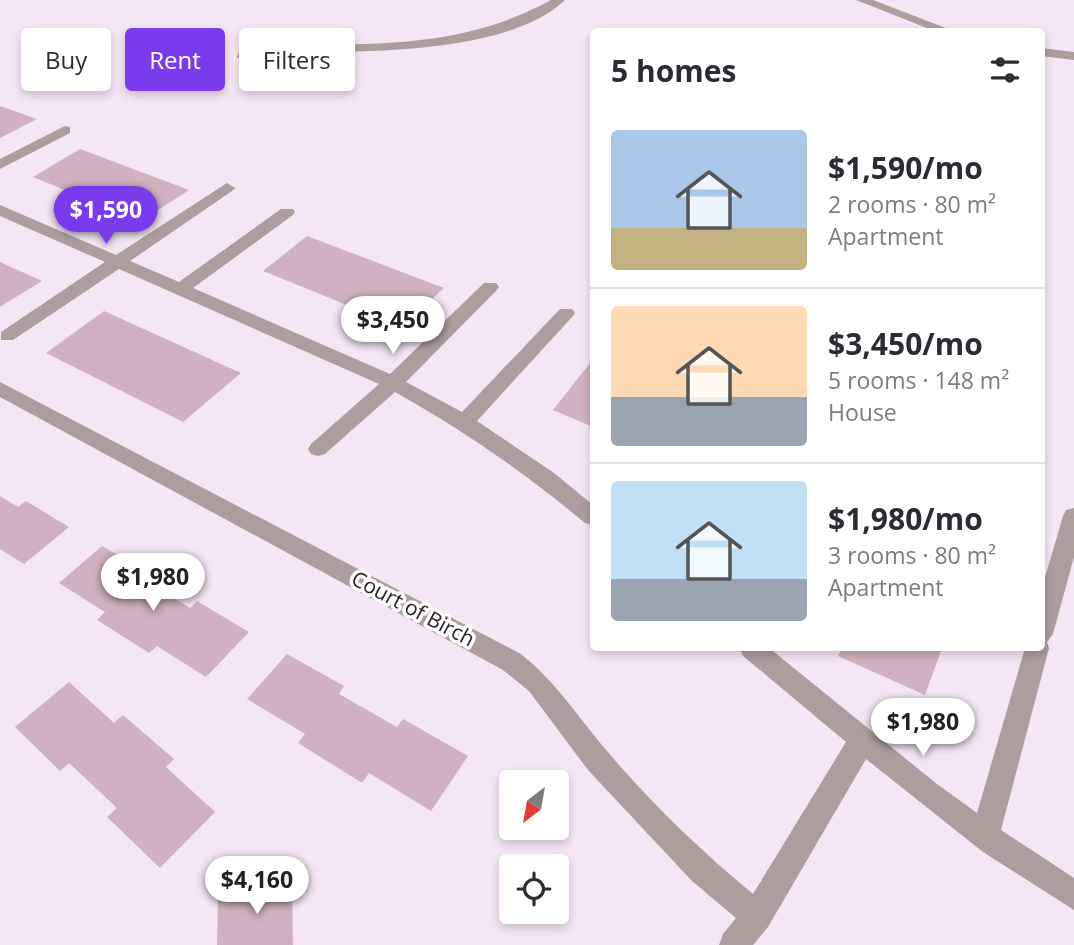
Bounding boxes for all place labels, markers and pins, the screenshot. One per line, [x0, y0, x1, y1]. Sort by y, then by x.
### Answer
pin: $1,590 [49, 187, 163, 246]
pin: $3,450 [336, 296, 450, 356]
pin: $1,980 [96, 554, 210, 613]
pin: $1,980 [866, 698, 980, 758]
pin: $4,160 [200, 856, 314, 916]

